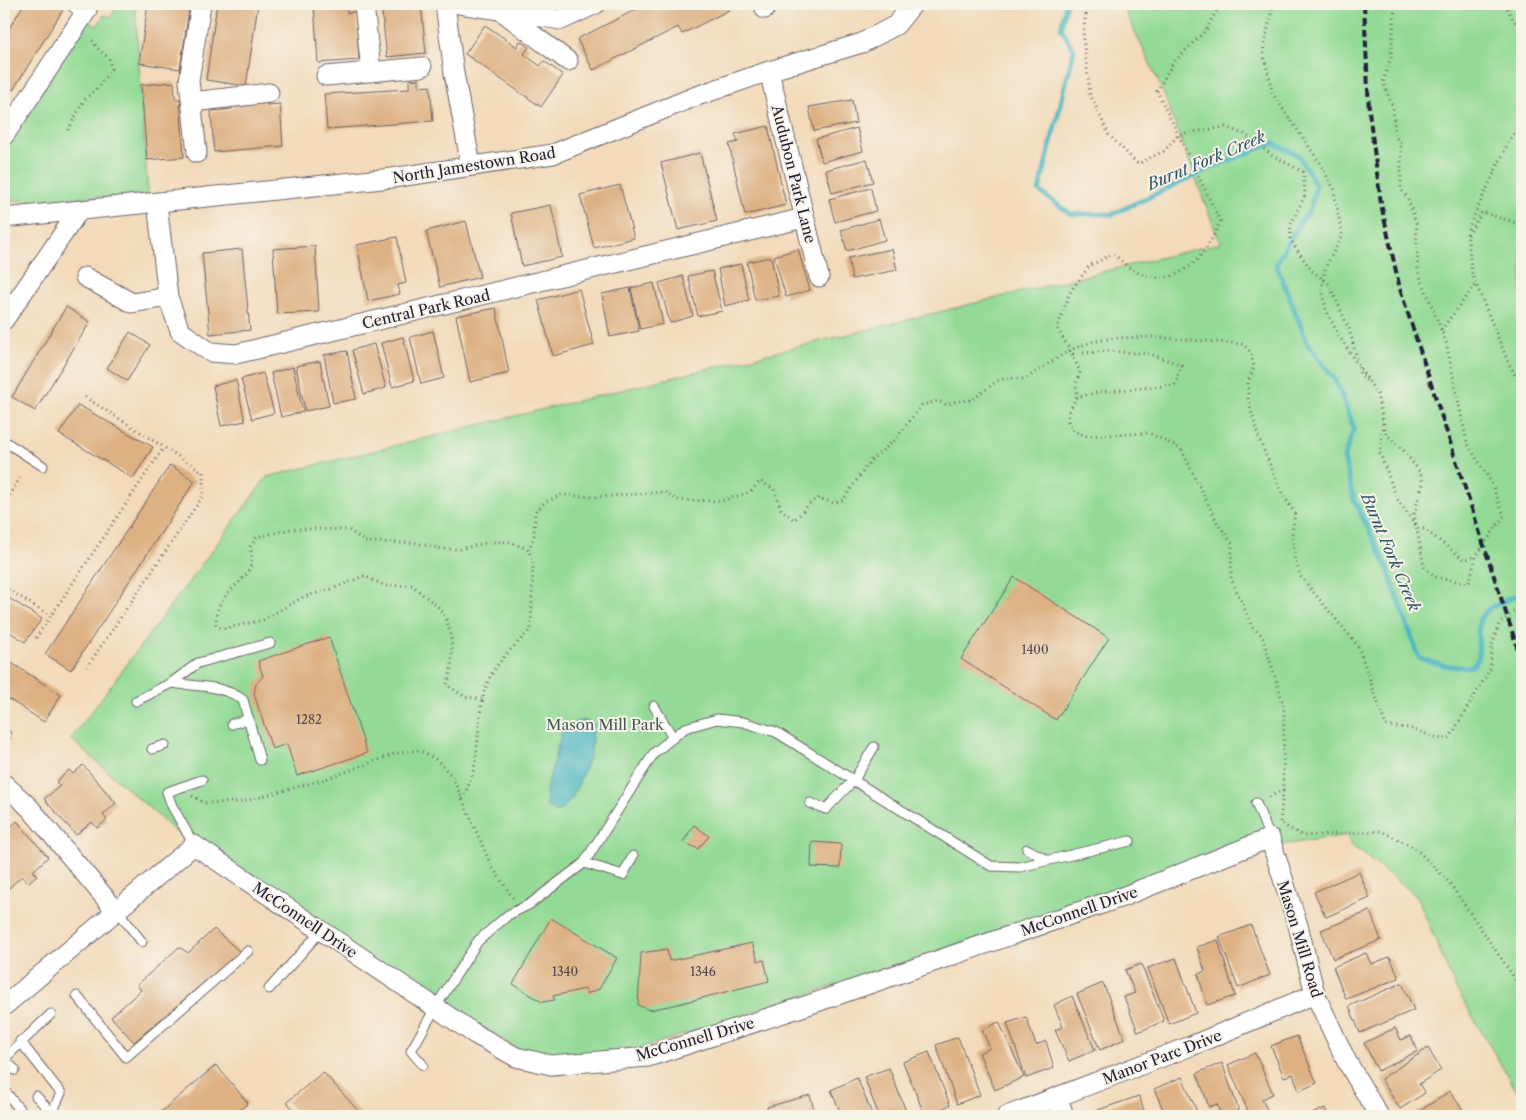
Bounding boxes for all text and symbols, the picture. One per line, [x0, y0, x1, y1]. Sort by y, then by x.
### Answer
street label: Audubon Park Lane [767, 102, 820, 245]
water label: Burnt Fork Creek [1142, 126, 1269, 195]
street label: North Jamestown Road [391, 143, 557, 187]
street label: Central Park Road [360, 285, 492, 333]
water label: Burnt Fork Creek [1356, 488, 1425, 615]
house number: 1400 [1021, 642, 1049, 657]
house number: 1282 [296, 712, 322, 727]
park label: Mason Mill Park [546, 715, 665, 734]
street label: McConnell Drive [249, 878, 361, 962]
street label: Mason Mill Road [1273, 878, 1327, 1000]
street label: McConnell Drive [1018, 882, 1140, 940]
house number: 1340 [552, 964, 578, 979]
house number: 1346 [690, 964, 716, 979]
street label: McConnell Drive [633, 1013, 757, 1065]
street label: Manor Parc Drive [1100, 1026, 1224, 1088]

